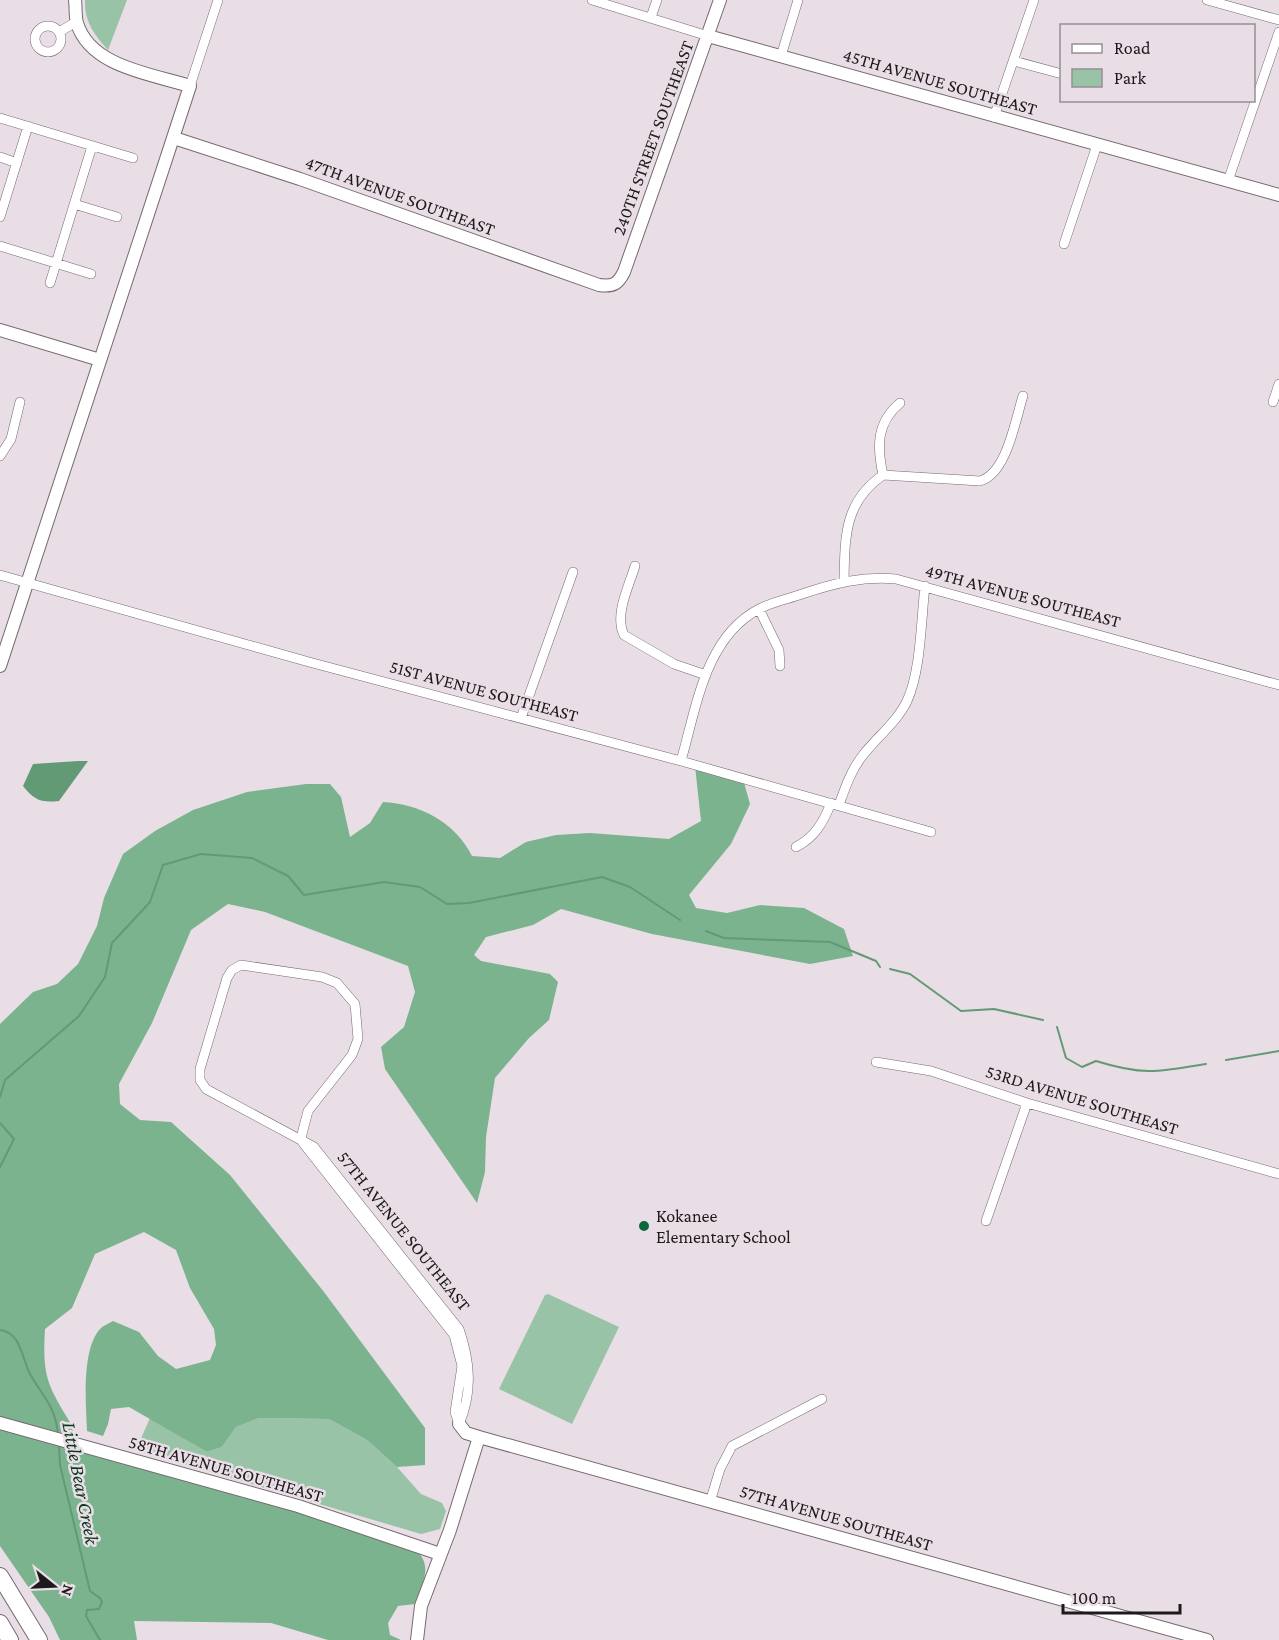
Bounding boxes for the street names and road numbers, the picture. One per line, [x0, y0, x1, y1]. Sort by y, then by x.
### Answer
street label: 240TH STREET SOUTHEAST [608, 38, 698, 238]
street label: 45TH AVENUE SOUTHEAST [841, 45, 1039, 119]
street label: 47TH AVENUE SOUTHEAST [302, 152, 498, 240]
street label: 49TH AVENUE SOUTHEAST [923, 560, 1123, 632]
street label: 51ST AVENUE SOUTHEAST [388, 656, 581, 726]
street label: 53RD AVENUE SOUTHEAST [983, 1061, 1181, 1139]
street label: 57TH AVENUE SOUTHEAST [333, 1147, 475, 1315]
street label: 58TH AVENUE SOUTHEAST [126, 1432, 326, 1506]
street label: 57TH AVENUE SOUTHEAST [737, 1481, 935, 1555]

